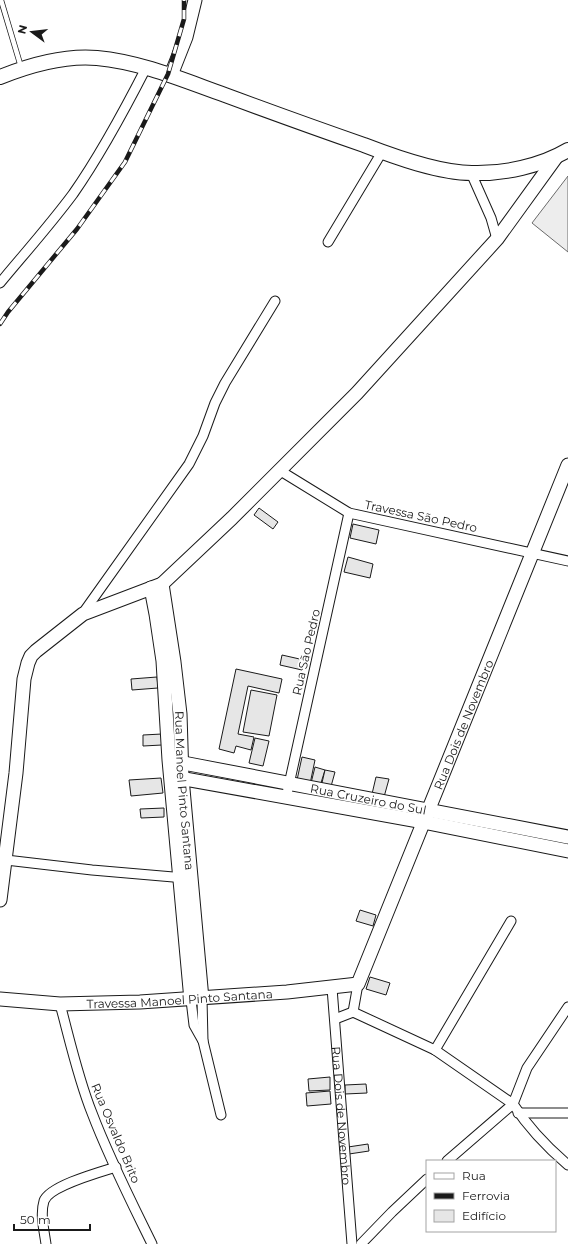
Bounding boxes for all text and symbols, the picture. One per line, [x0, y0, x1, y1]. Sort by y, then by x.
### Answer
north arrow [12, 12, 52, 52]
text: N [14, 23, 30, 36]
street label: Travessa São Pedro [363, 497, 479, 535]
street label: Rua São Pedro [289, 607, 323, 697]
street label: Rua Dois de Novembro [430, 657, 496, 792]
street label: Rua Manoel Pinto Santana [172, 711, 198, 871]
street label: Rua Cruzeiro do Sul [309, 780, 428, 817]
street label: Travessa Manoel Pinto Santana [86, 985, 273, 1011]
street label: Rua Dois de Novembro [329, 1046, 355, 1186]
street label: Rua Osvaldo Brito [88, 1081, 144, 1185]
legend [426, 1160, 556, 1232]
text: Rua [462, 1168, 486, 1183]
text: Ferrovia [462, 1188, 510, 1203]
scale bar [14, 1206, 90, 1232]
text: Edifício [462, 1208, 506, 1223]
text: 50 m [20, 1212, 51, 1227]

